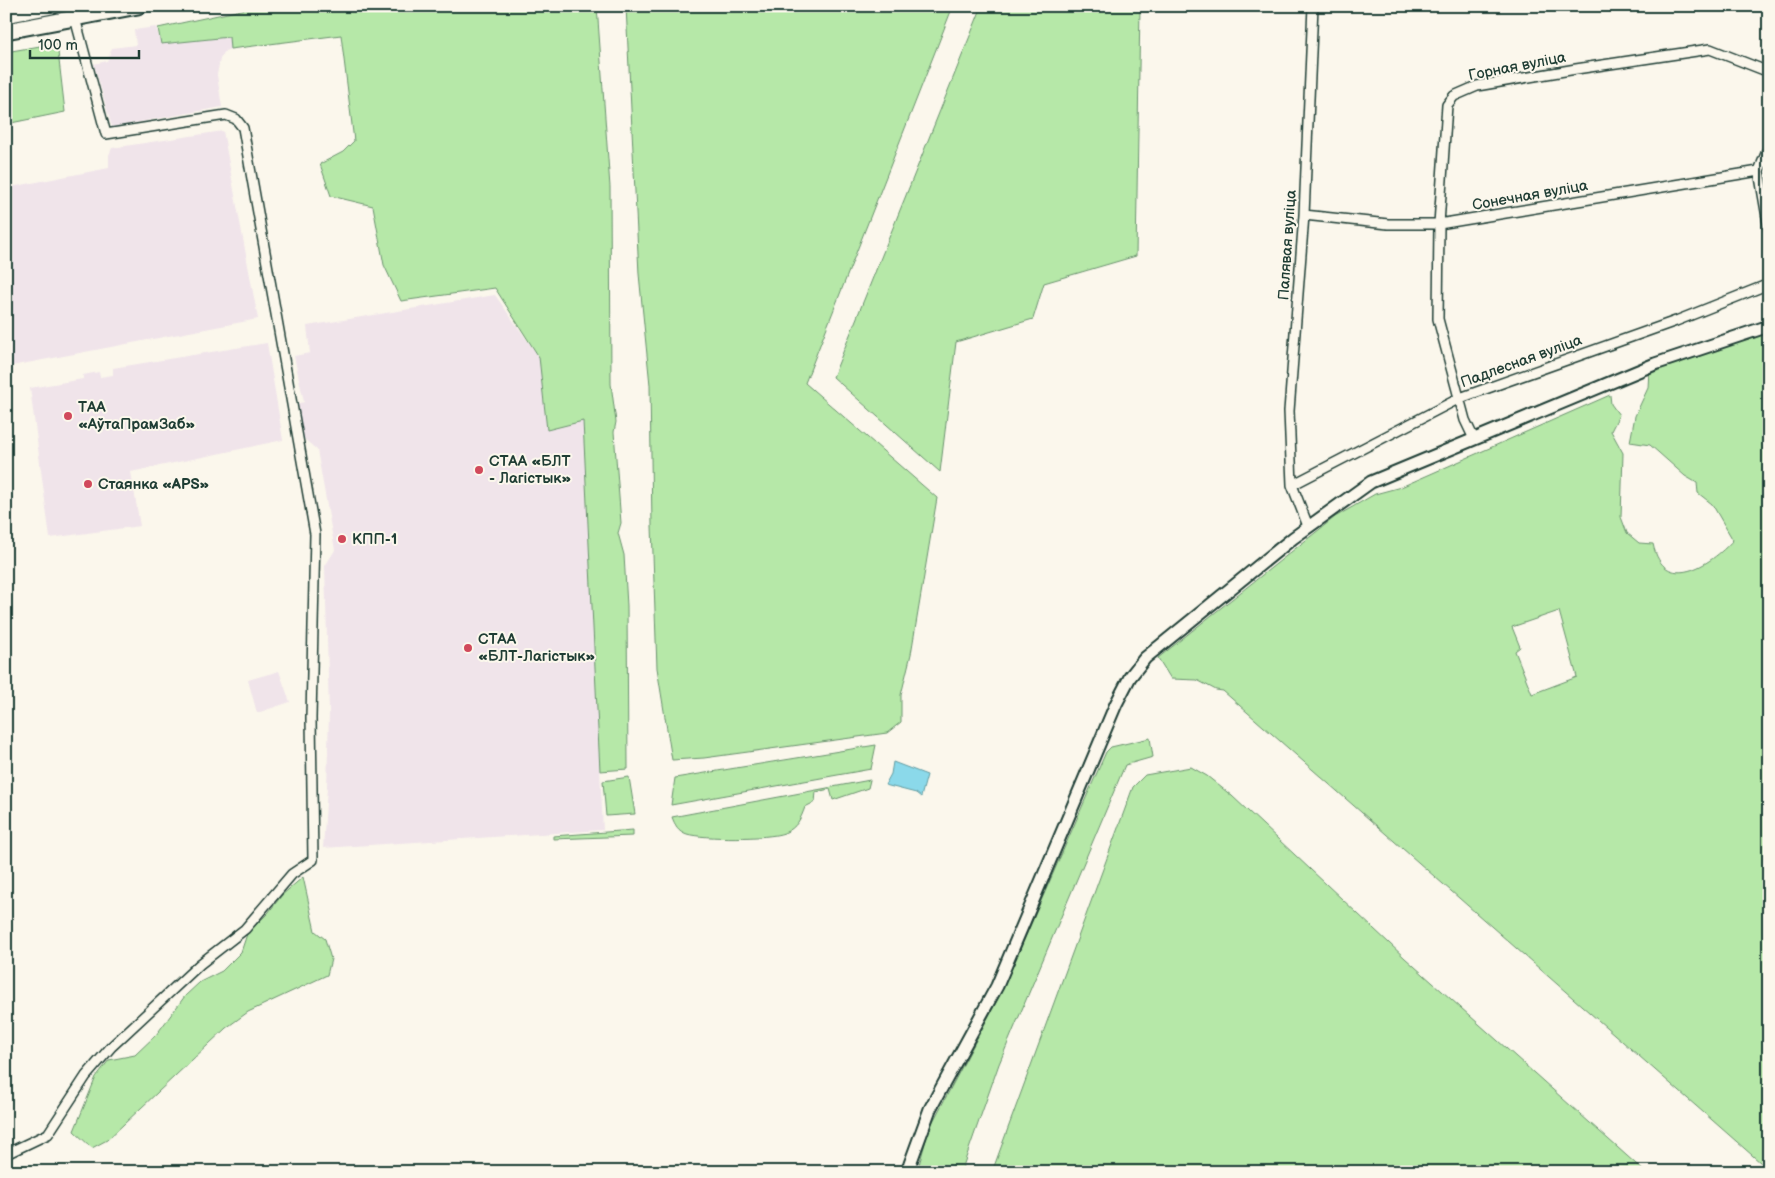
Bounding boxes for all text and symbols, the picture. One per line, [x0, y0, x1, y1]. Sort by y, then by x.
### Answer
scale bar [30, 28, 139, 60]
text: 100 m [38, 36, 78, 55]
street label: Горная вуліца [1467, 48, 1568, 85]
street label: Сонечная вуліца [1471, 176, 1589, 215]
street label: Палявая вуліца [1274, 189, 1301, 301]
street label: Падлесная вуліца [1458, 331, 1585, 392]
place label: ТАА «АўтаПрамЗаб» [78, 398, 196, 434]
marker: ТАА «АўтаПрамЗаб» [62, 410, 74, 422]
place label: СТАА «БЛТ - Лагістык» [489, 452, 571, 488]
marker: СТАА «БЛТ - Лагістык» [473, 464, 485, 476]
place label: Стаянка «APS» [98, 475, 210, 494]
marker: Стаянка «APS» [82, 478, 94, 490]
place label: КПП-1 [352, 530, 397, 549]
marker: КПП-1 [336, 533, 348, 545]
place label: СТАА «БЛТ-Лагістык» [478, 630, 595, 666]
marker: СТАА «БЛТ-Лагістык» [462, 642, 474, 654]

